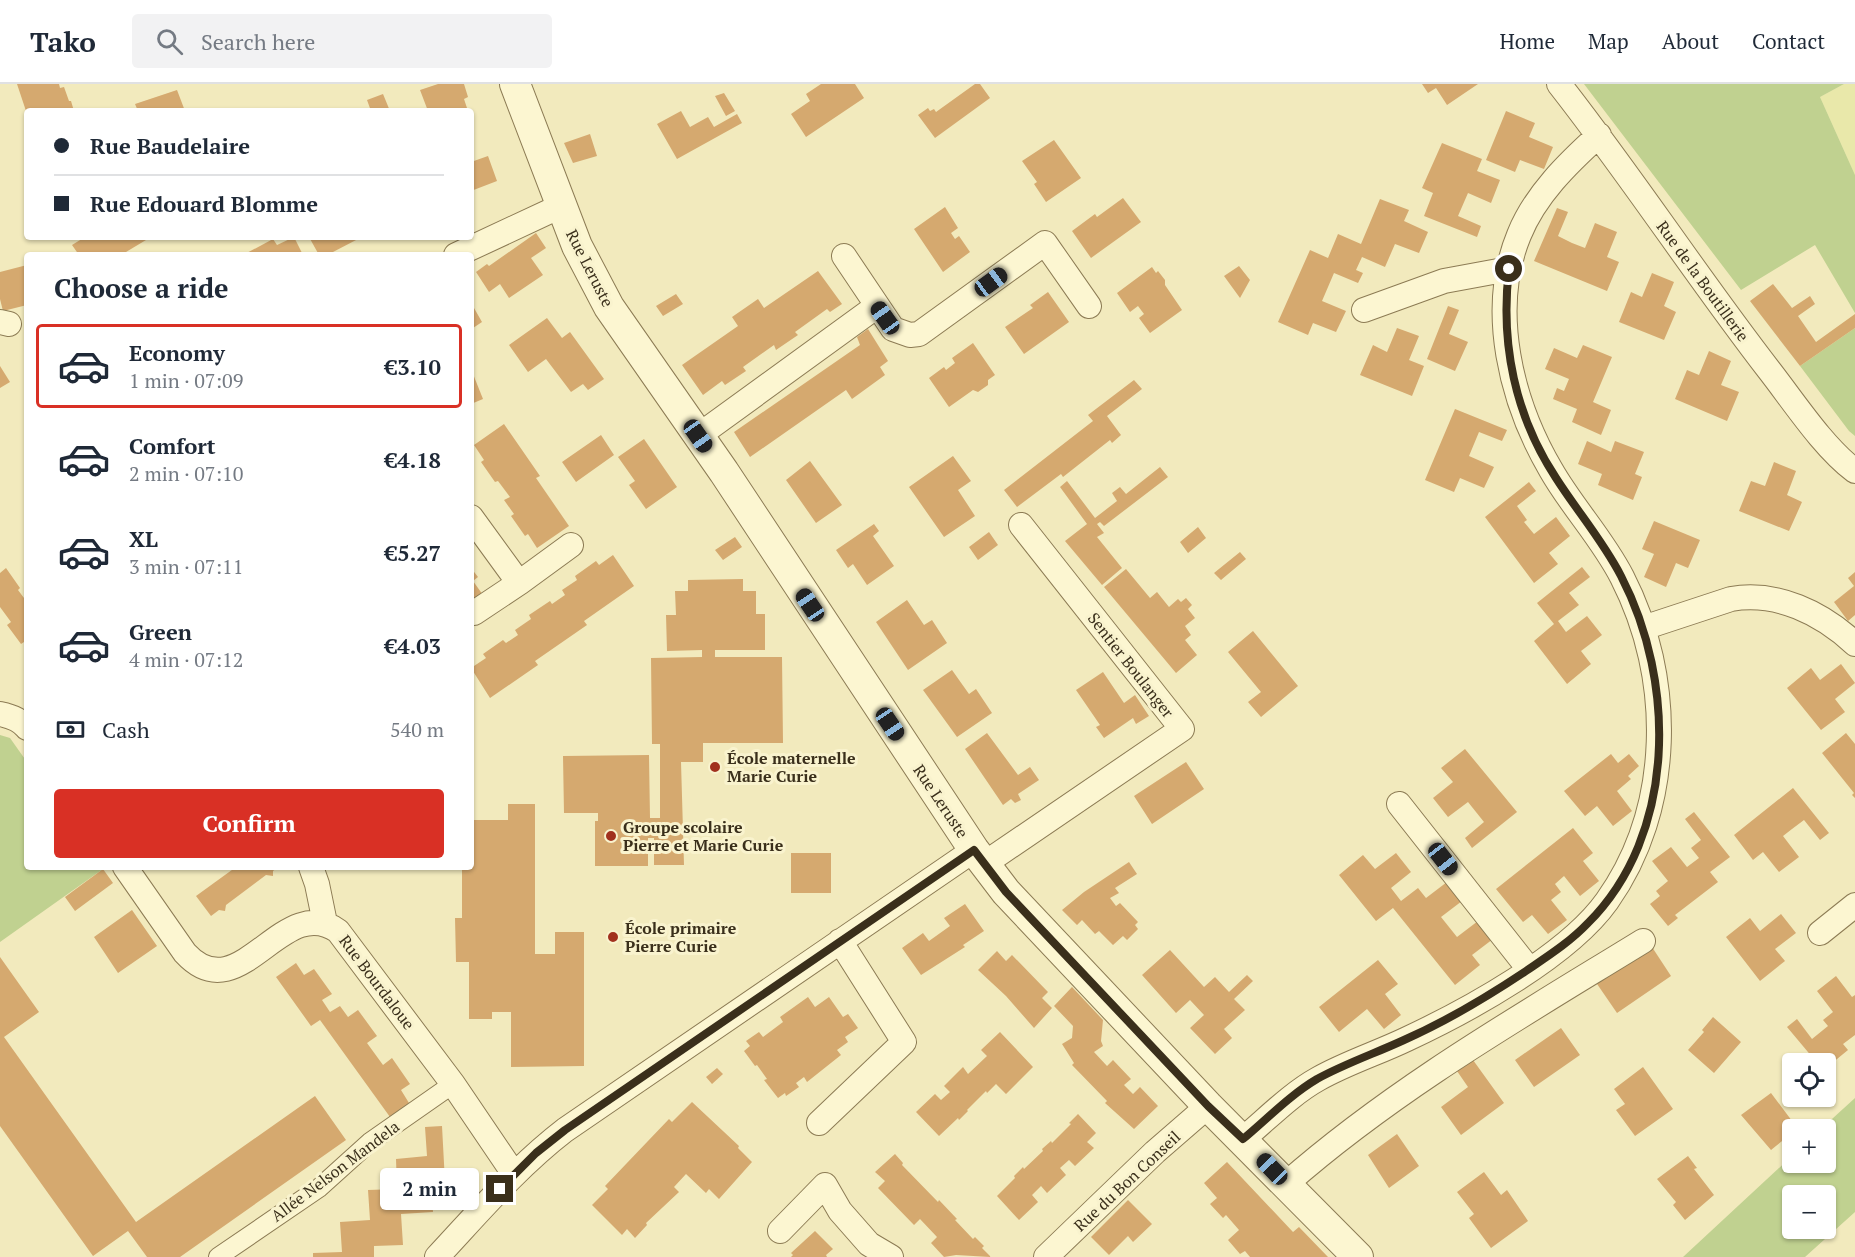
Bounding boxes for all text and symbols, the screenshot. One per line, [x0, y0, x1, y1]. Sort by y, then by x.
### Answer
search box [132, 14, 552, 68]
text: Tako [30, 23, 96, 60]
icon: search [153, 25, 186, 58]
text: Search here [201, 27, 315, 56]
text: Home [1499, 27, 1555, 55]
text: Map [1588, 27, 1629, 55]
text: About [1662, 27, 1719, 55]
text: Contact [1752, 27, 1825, 55]
text: Rue Baudelaire [90, 131, 250, 160]
text: Rue Edouard Blomme [90, 189, 318, 218]
street label: Rue de la Boutillerie [1652, 216, 1754, 346]
street label: Rue Leruste [561, 225, 619, 311]
route start [1495, 255, 1522, 282]
car [971, 264, 1011, 300]
text: Choose a ride [54, 270, 229, 306]
car [867, 298, 903, 338]
text: Economy [129, 338, 225, 367]
icon: car [57, 339, 111, 393]
text: €3.10 [385, 352, 441, 381]
text: 1 min · 07:09 [129, 367, 243, 394]
car [680, 416, 716, 456]
text: Comfort [129, 431, 215, 460]
icon: car [57, 432, 111, 486]
text: €4.18 [385, 445, 441, 474]
text: 2 min · 07:10 [129, 460, 243, 487]
text: XL [129, 524, 158, 553]
icon: car [57, 525, 111, 579]
text: €5.27 [385, 538, 441, 567]
text: 3 min · 07:11 [129, 553, 243, 580]
car [792, 585, 828, 625]
street label: Sentier Boulanger [1083, 608, 1180, 723]
text: Green [129, 617, 192, 646]
icon: car [57, 618, 111, 672]
text: €4.03 [385, 631, 441, 660]
text: 4 min · 07:12 [129, 646, 243, 673]
car [872, 704, 908, 744]
icon: cash [54, 713, 87, 746]
text: Cash [102, 715, 150, 744]
text: 540 m [390, 716, 444, 743]
place label: École maternelle Marie Curie [727, 747, 856, 787]
marker: École maternelle Marie Curie [708, 760, 722, 774]
street label: Rue Leruste [908, 760, 974, 842]
button: Confirm [54, 789, 444, 858]
place label: Groupe scolaire Pierre et Marie Curie [623, 816, 784, 856]
marker: Groupe scolaire Pierre et Marie Curie [604, 829, 618, 843]
car [1425, 839, 1461, 879]
place label: École primaire Pierre Curie [625, 917, 737, 957]
street label: Rue Bourdaloue [334, 930, 420, 1034]
marker: École primaire Pierre Curie [606, 930, 620, 944]
map controls [1782, 1053, 1836, 1239]
button: locate [1782, 1053, 1836, 1107]
street label: Allée Nelson Mandela [266, 1115, 404, 1227]
button: + [1782, 1119, 1836, 1173]
street label: Rue du Bon Conseil [1069, 1126, 1185, 1236]
car [1253, 1150, 1291, 1188]
callout: 2 min [380, 1168, 479, 1210]
text: 2 min [402, 1175, 457, 1202]
route end [486, 1175, 513, 1202]
button: − [1782, 1185, 1836, 1239]

